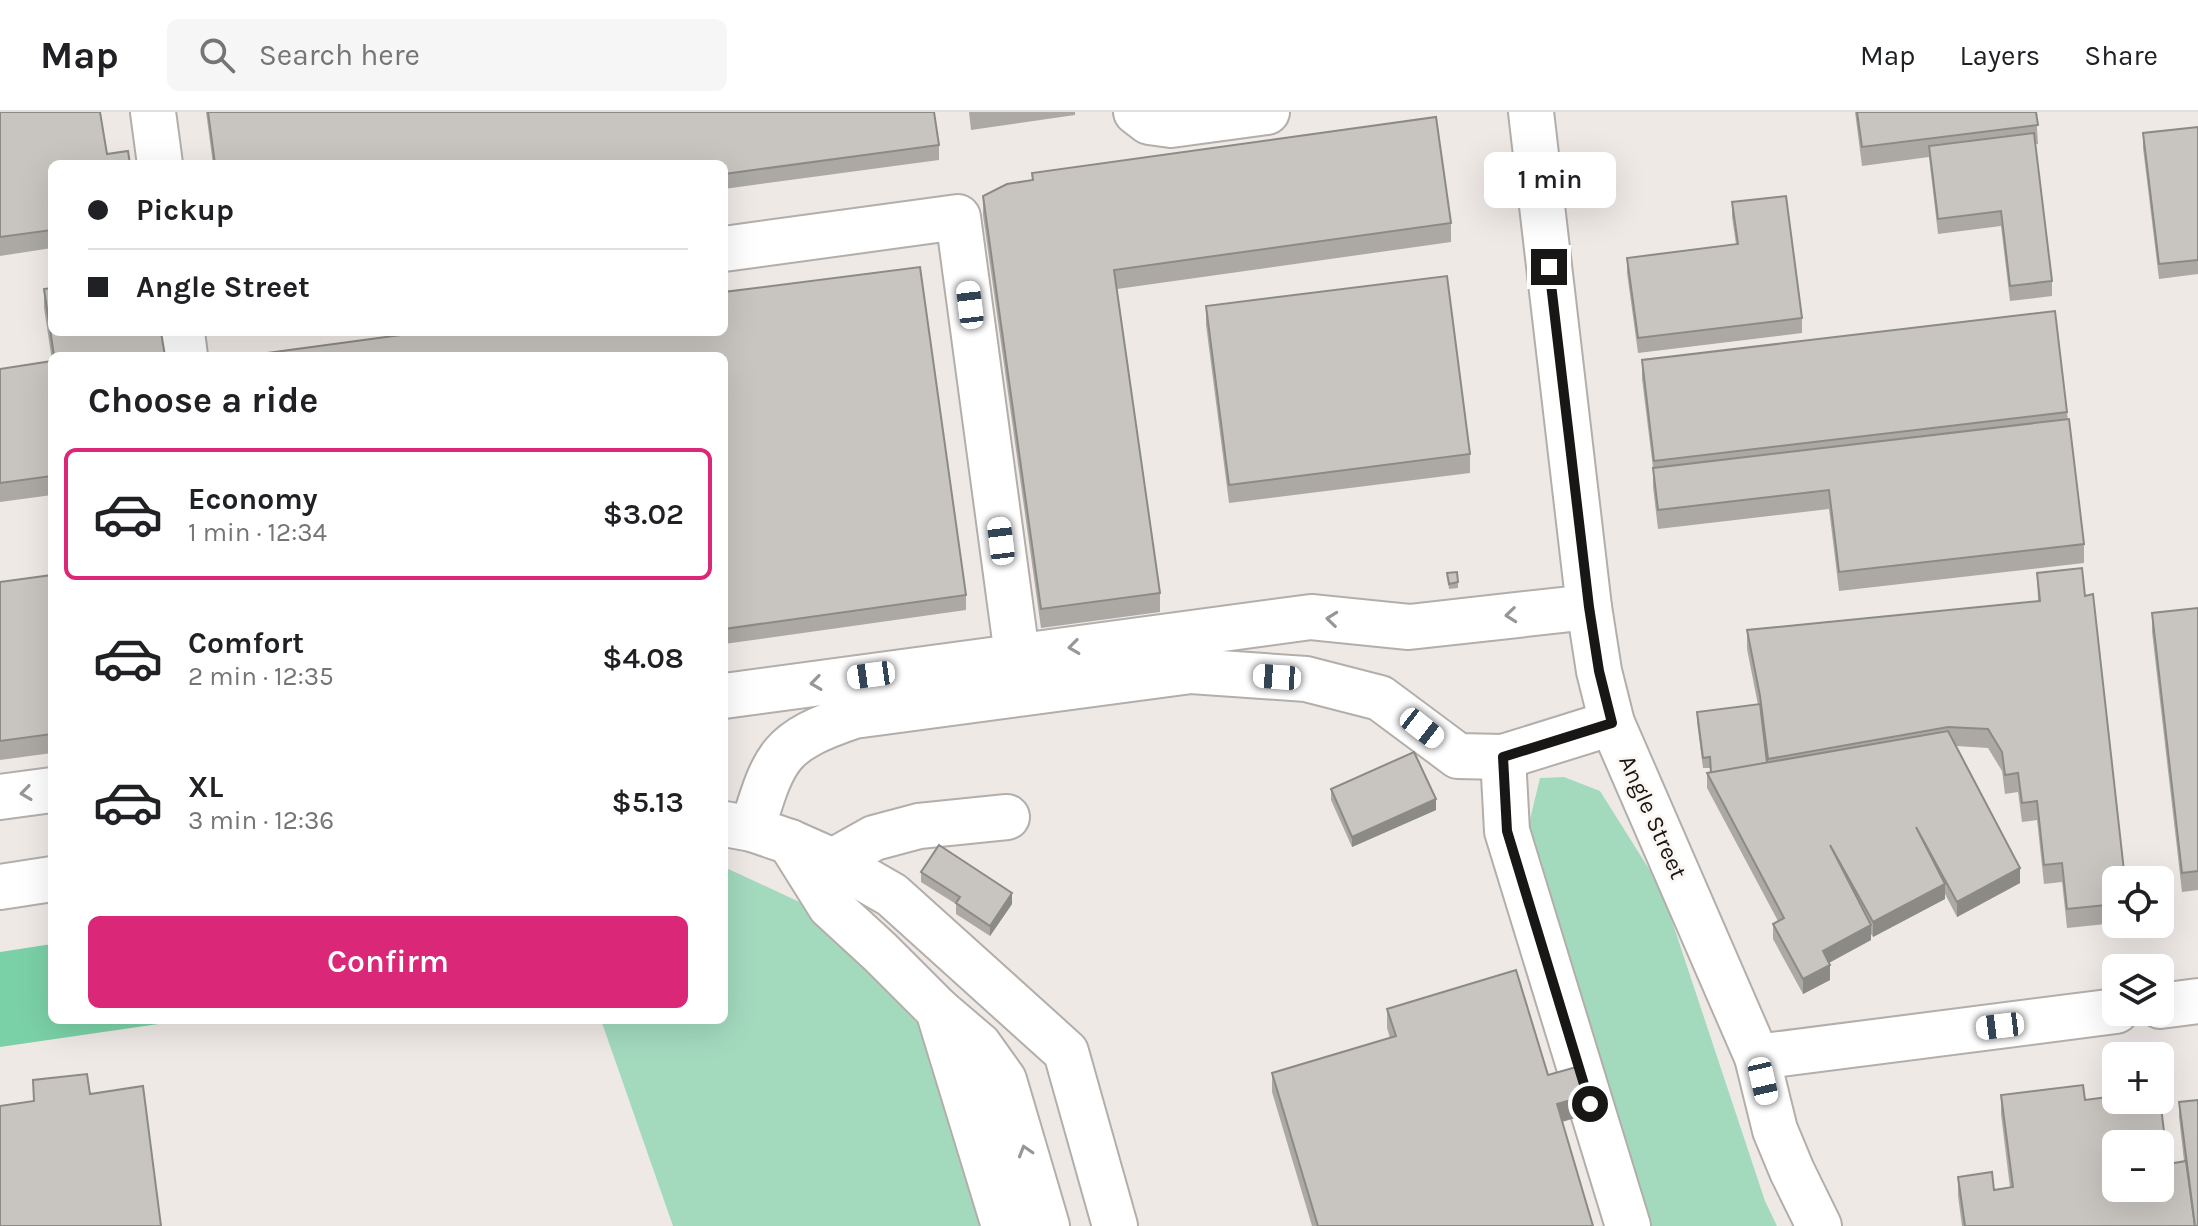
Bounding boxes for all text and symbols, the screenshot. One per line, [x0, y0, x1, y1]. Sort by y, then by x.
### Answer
search box [167, 19, 727, 91]
text: Map [40, 33, 119, 78]
icon: search [195, 33, 239, 77]
text: Search here [259, 37, 420, 73]
text: Map [1860, 39, 1915, 72]
text: Layers [1959, 39, 2040, 72]
text: Share [2084, 39, 2158, 72]
callout: 1 min [1483, 151, 1615, 207]
text: 1 min [1518, 164, 1582, 195]
text: Pickup [136, 192, 234, 228]
route end [1531, 249, 1567, 285]
text: Angle Street [136, 269, 310, 305]
car [955, 280, 985, 330]
text: Choose a ride [88, 379, 318, 421]
icon: car [92, 478, 164, 550]
text: Economy [188, 481, 318, 517]
text: $3.02 [603, 496, 684, 532]
car [986, 516, 1016, 566]
text: 1 min · 12:34 [188, 517, 327, 548]
one-way arrow [1504, 607, 1517, 624]
one-way arrow [1325, 611, 1338, 628]
icon: car [92, 622, 164, 694]
text: Comfort [188, 625, 304, 661]
one-way arrow [1067, 639, 1080, 656]
text: $4.08 [602, 640, 684, 676]
car [846, 660, 896, 690]
text: 2 min · 12:35 [188, 661, 334, 692]
car [1252, 663, 1302, 691]
one-way arrow [809, 674, 823, 691]
car [1396, 704, 1448, 752]
street label: Angle Street [1613, 751, 1693, 883]
icon: car [92, 766, 164, 838]
text: XL [188, 769, 223, 805]
one-way arrow [19, 784, 33, 801]
text: $5.13 [611, 784, 684, 820]
text: 3 min · 12:36 [188, 805, 334, 836]
map controls [2102, 866, 2174, 1202]
button: locate [2102, 866, 2174, 938]
button: Confirm [88, 916, 688, 1008]
button: layers [2102, 954, 2174, 1026]
car [1975, 1011, 2025, 1041]
button: + [2102, 1042, 2174, 1114]
car [1746, 1055, 1780, 1107]
route start [1572, 1086, 1608, 1122]
button: − [2102, 1130, 2174, 1202]
one-way arrow [1018, 1145, 1034, 1159]

